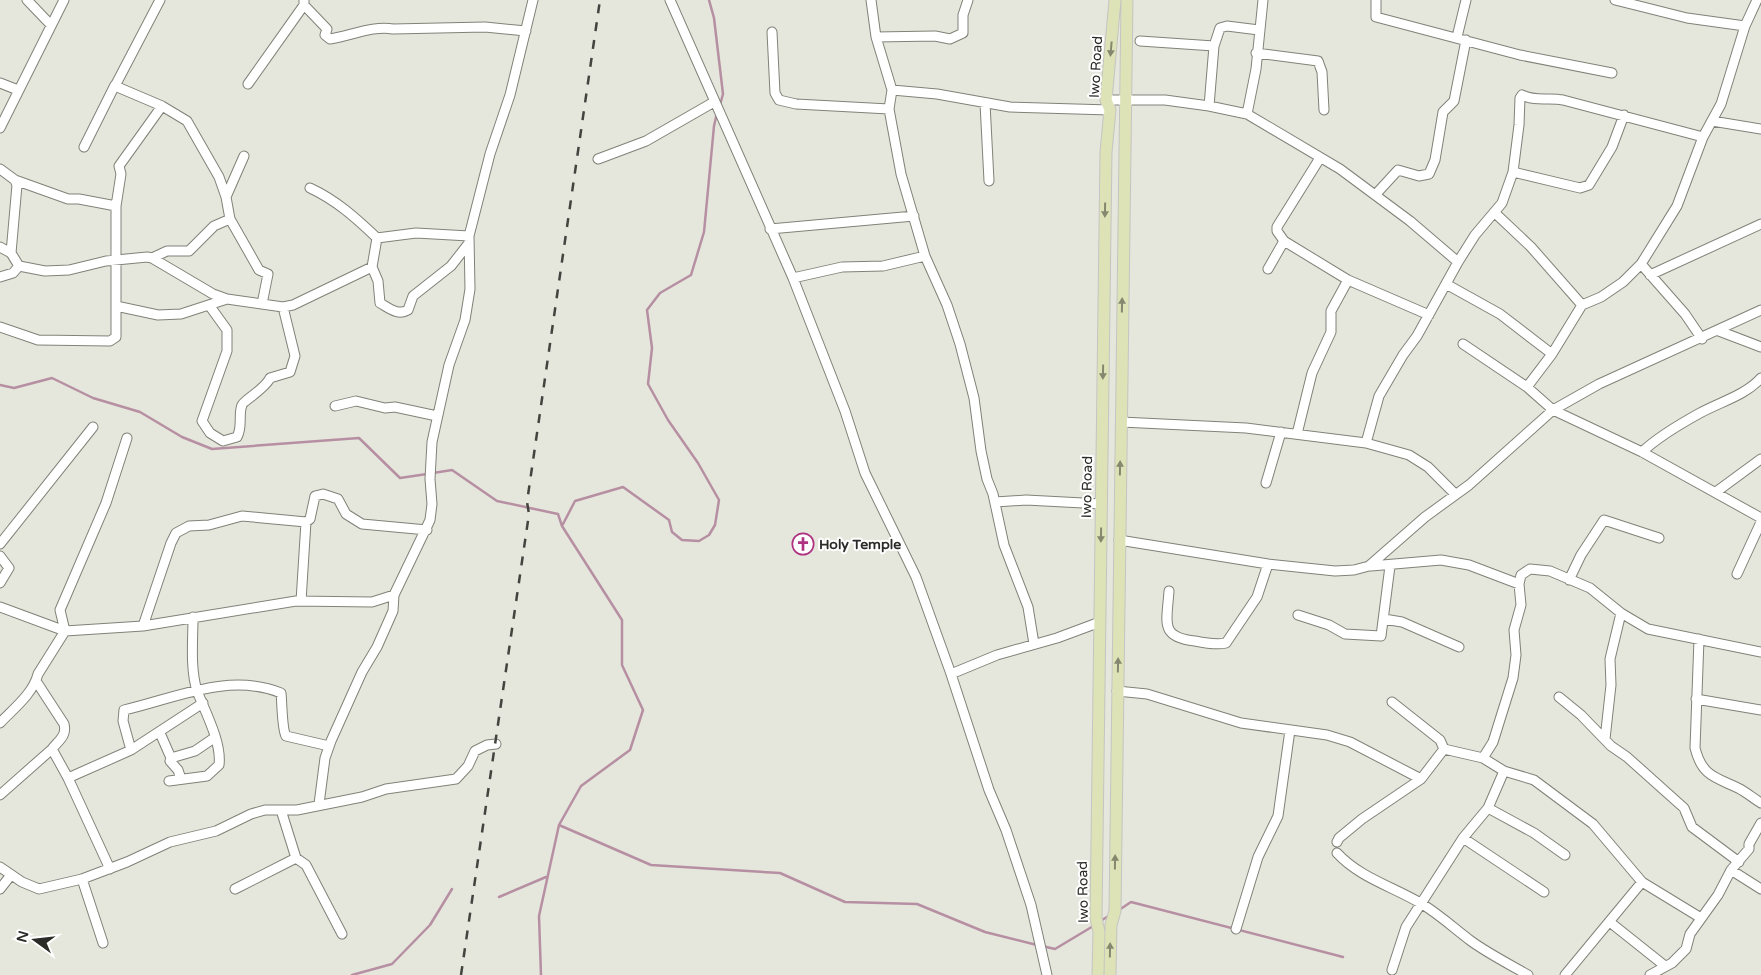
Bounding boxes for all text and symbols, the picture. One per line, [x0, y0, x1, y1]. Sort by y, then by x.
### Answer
street label: Iwo Road [1086, 35, 1106, 99]
one-way arrow [1107, 41, 1115, 57]
one-way arrow [1101, 202, 1109, 218]
one-way arrow [1118, 297, 1126, 313]
one-way arrow [1099, 365, 1107, 381]
street label: Iwo Road [1078, 456, 1096, 518]
one-way arrow [1116, 459, 1124, 475]
one-way arrow [1097, 527, 1105, 543]
church icon: Holy Temple [791, 532, 815, 556]
place label: Holy Temple [819, 536, 901, 553]
one-way arrow [1114, 657, 1122, 673]
one-way arrow [1112, 854, 1120, 870]
street label: Iwo Road [1074, 861, 1092, 923]
north arrow [10, 915, 60, 965]
text: N [13, 929, 33, 944]
one-way arrow [1106, 942, 1114, 958]

